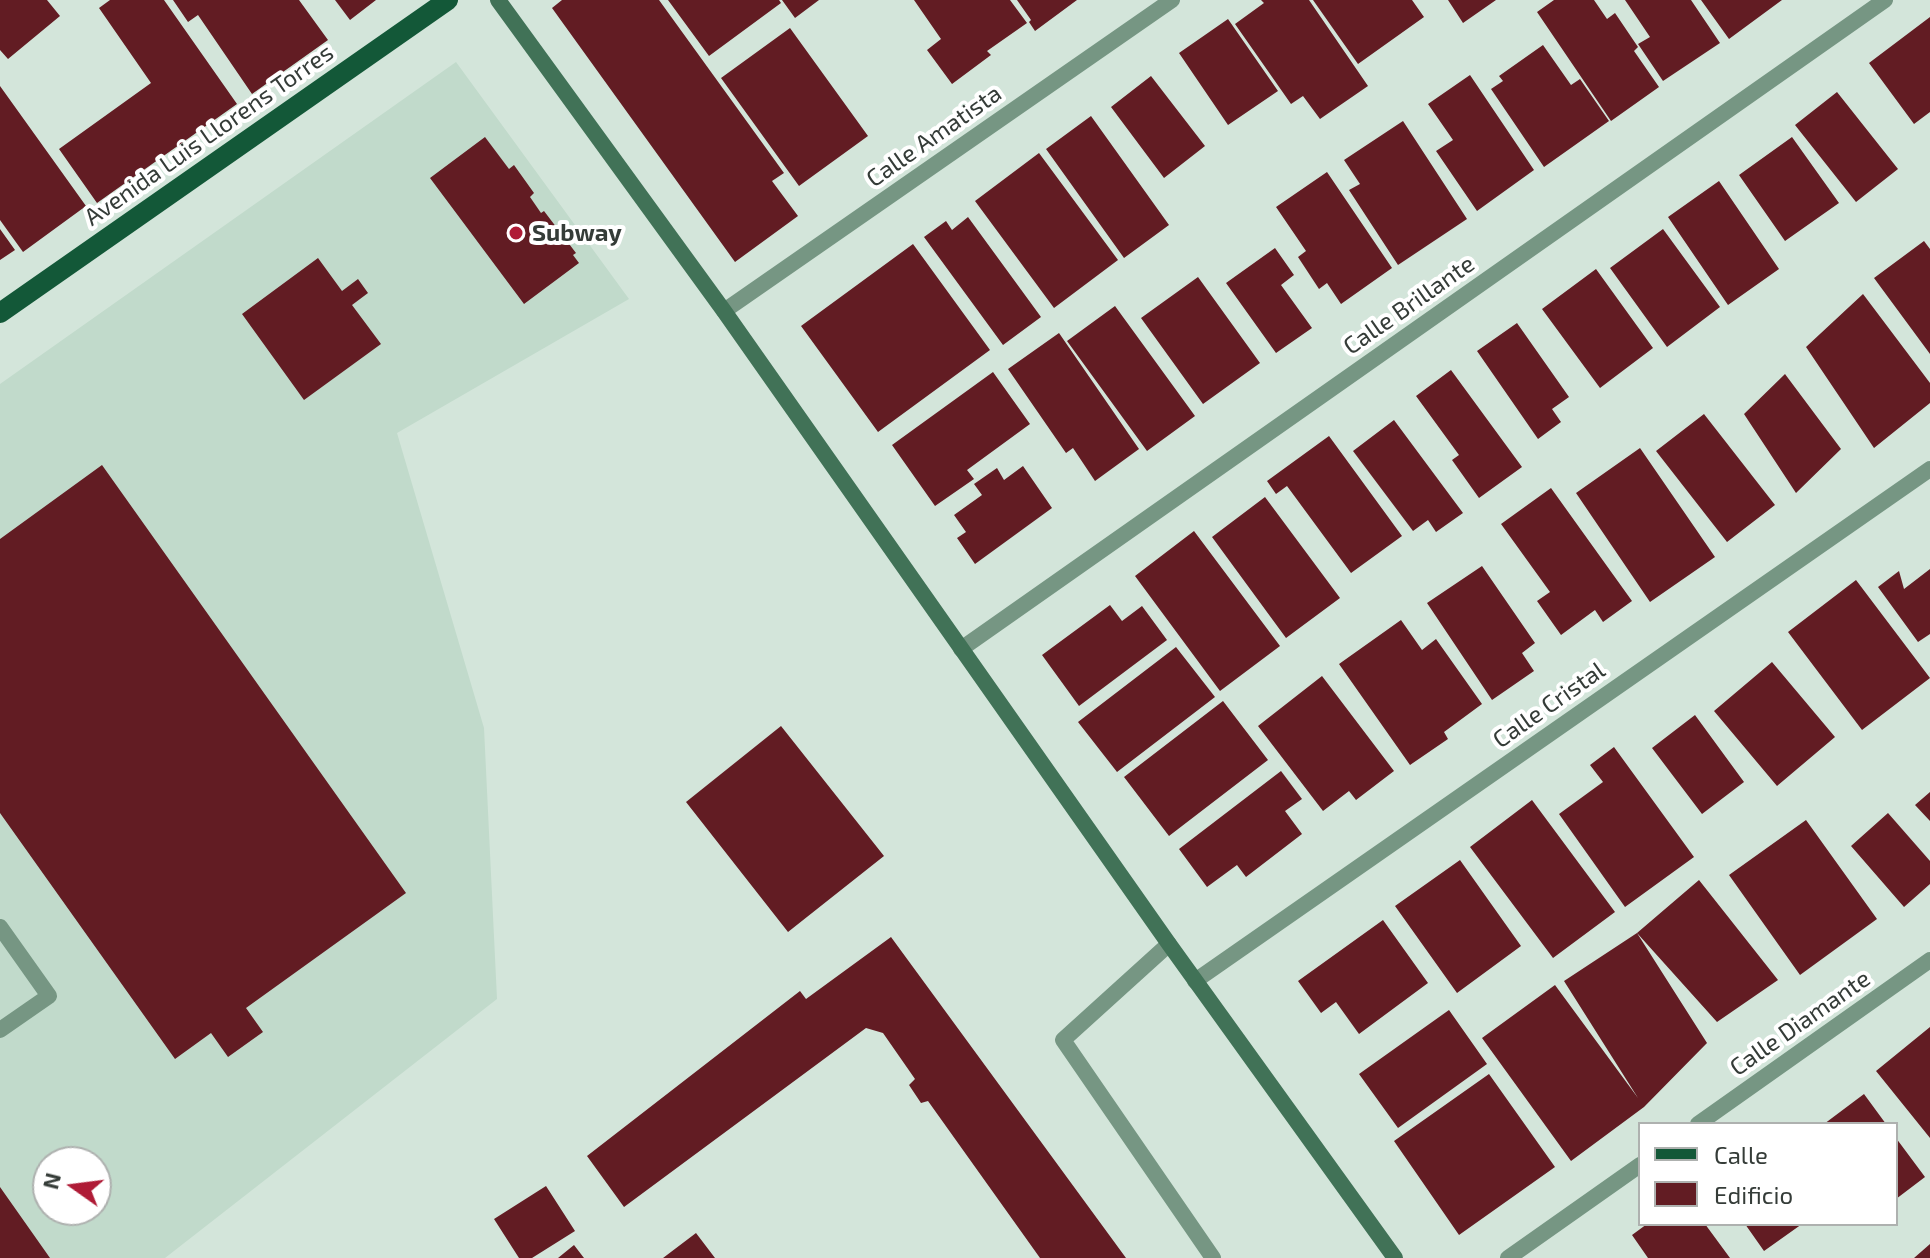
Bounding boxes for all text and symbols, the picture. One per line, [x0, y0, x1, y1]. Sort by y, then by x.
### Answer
street label: Avenida Luis Llorens Torres [79, 38, 339, 232]
street label: Calle Amatista [861, 79, 1007, 193]
place label: Subway [532, 219, 622, 247]
marker: Subway [507, 224, 525, 242]
street label: Calle Brillante [1338, 249, 1480, 361]
street label: Calle Cristal [1487, 656, 1611, 754]
street label: Calle Diamante [1724, 964, 1876, 1082]
legend [1638, 1122, 1898, 1226]
text: Calle [1714, 1140, 1768, 1169]
north arrow [32, 1146, 112, 1226]
text: N [36, 1170, 65, 1192]
text: Edificio [1714, 1180, 1793, 1209]

